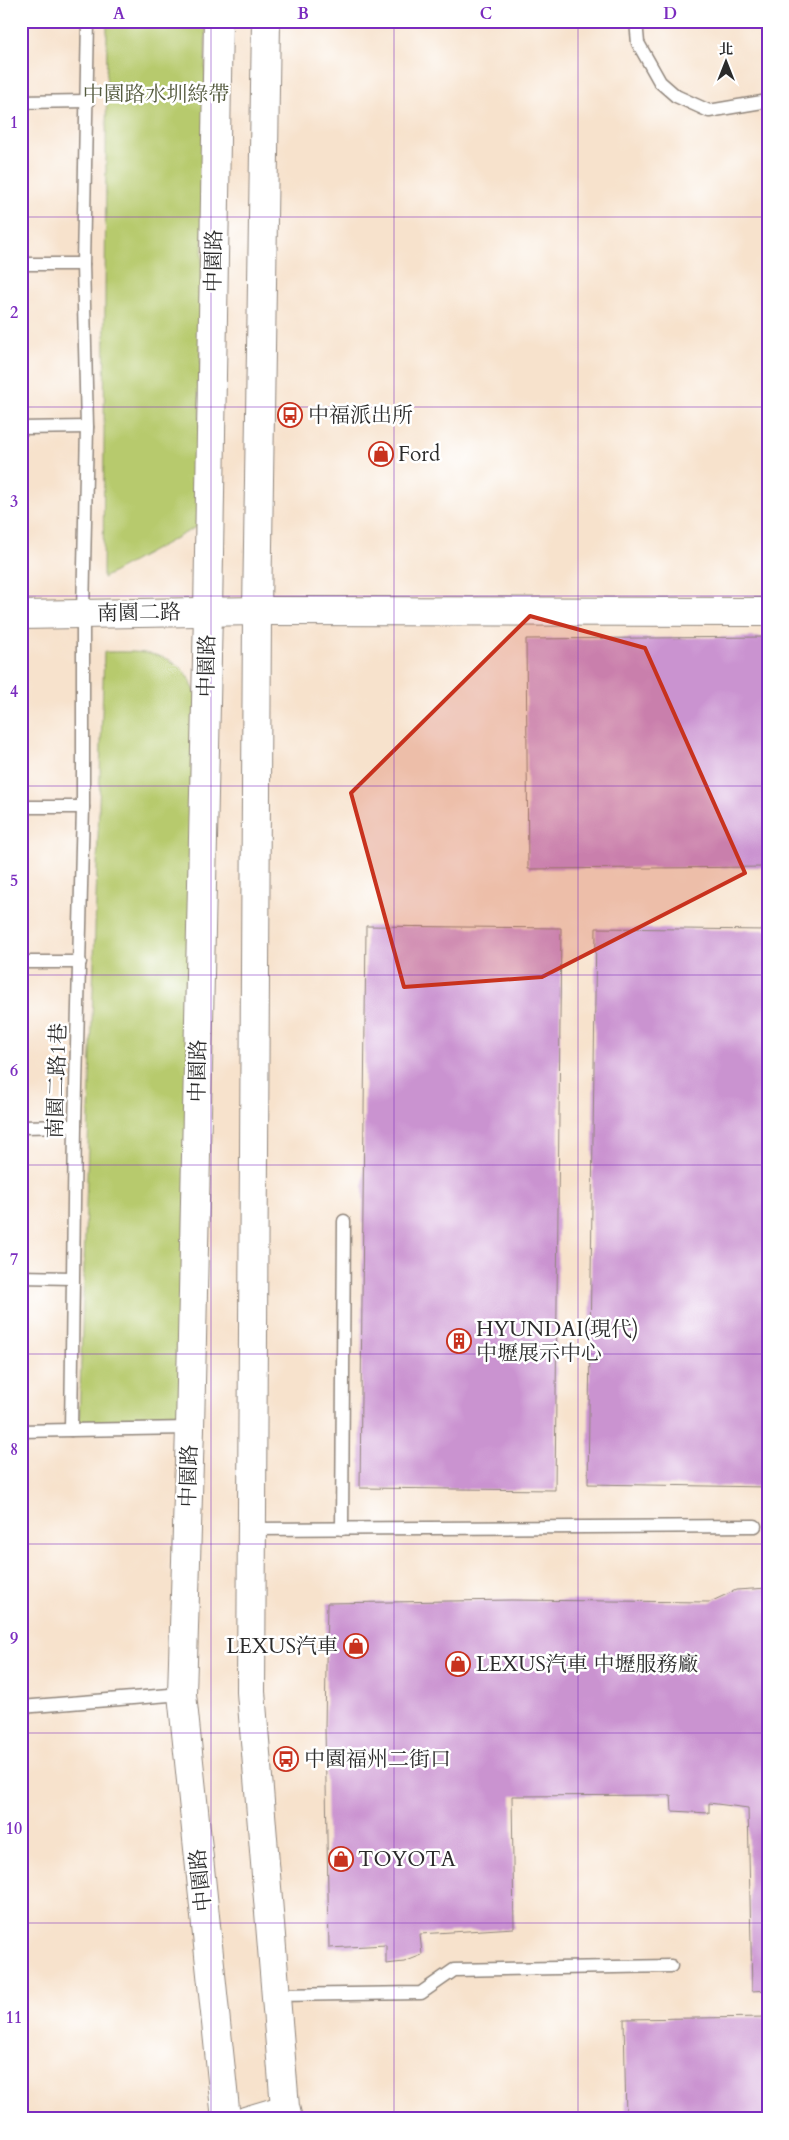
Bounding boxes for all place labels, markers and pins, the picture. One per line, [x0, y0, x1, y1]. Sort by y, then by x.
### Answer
place label: 中福派出所 [308, 401, 413, 430]
bus stop icon: 中福派出所 [277, 402, 303, 428]
place label: Ford [398, 440, 440, 469]
shop icon: Ford [368, 441, 394, 467]
place label: HYUNDAI(現代) 中壢展示中心 [476, 1315, 639, 1368]
building icon: HYUNDAI(現代) 中壢展示中心 [446, 1328, 472, 1354]
place label: LEXUS汽車 [226, 1632, 338, 1661]
shop icon: LEXUS汽車 [343, 1633, 369, 1659]
place label: LEXUS汽車 中壢服務廠 [476, 1650, 699, 1679]
shop icon: LEXUS汽車 中壢服務廠 [445, 1651, 471, 1677]
place label: 中園福州二街口 [304, 1745, 451, 1774]
bus stop icon: 中園福州二街口 [273, 1746, 299, 1772]
place label: TOYOTA [358, 1845, 456, 1874]
shop icon: TOYOTA [328, 1846, 354, 1872]

